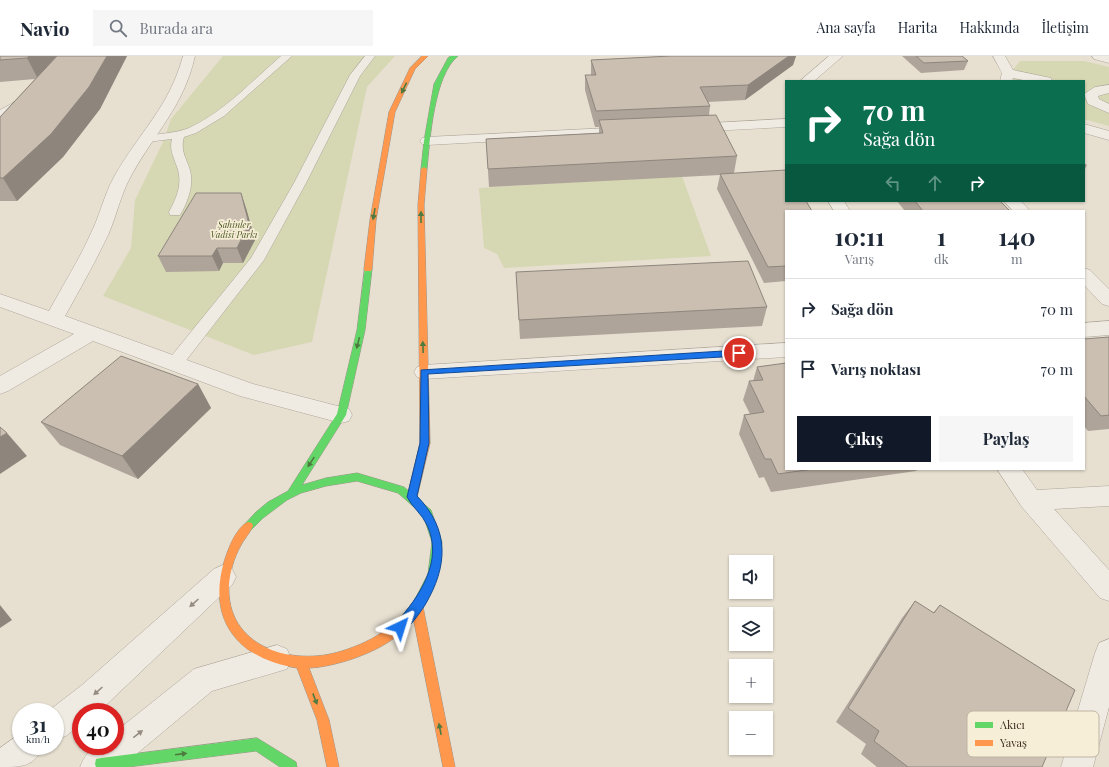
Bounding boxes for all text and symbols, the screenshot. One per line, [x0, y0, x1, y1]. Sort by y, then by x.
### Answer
search box [93, 10, 373, 46]
text: Navio [20, 15, 69, 41]
icon: search [107, 17, 129, 39]
text: Burada ara [139, 18, 213, 38]
text: Ana sayfa [816, 18, 876, 37]
text: Harita [898, 18, 937, 37]
text: Hakkında [959, 18, 1019, 37]
text: İletişim [1041, 18, 1089, 37]
one-way arrow [401, 82, 407, 94]
text: 70 m [863, 91, 926, 128]
icon: right [797, 96, 849, 148]
text: Sağa dön [863, 127, 935, 151]
icon: left [882, 172, 904, 194]
icon: ahead [924, 172, 946, 194]
icon: right [966, 172, 988, 194]
one-way arrow [371, 208, 377, 220]
one-way arrow [418, 210, 424, 223]
park label: Şahinler Vadisi Parkı [210, 218, 258, 240]
text: 10:11 [834, 220, 885, 252]
text: 1 [937, 220, 946, 252]
text: 140 [998, 220, 1036, 252]
text: Varış [845, 250, 874, 267]
text: dk [934, 250, 949, 267]
text: m [1011, 250, 1023, 267]
icon: right [797, 298, 819, 320]
text: Sağa dön [831, 299, 894, 319]
text: 70 m [1041, 299, 1073, 319]
pin [722, 336, 756, 370]
one-way arrow [355, 337, 361, 349]
one-way arrow [420, 340, 426, 353]
icon: arrive [728, 342, 750, 364]
icon: arrive [797, 358, 819, 380]
text: Varış noktası [831, 359, 921, 379]
text: 70 m [1041, 359, 1073, 379]
button: Çıkış [797, 416, 931, 462]
button: Paylaş [939, 416, 1073, 462]
one-way arrow [307, 457, 315, 467]
map controls [729, 555, 773, 755]
button: sound [729, 555, 773, 599]
one-way arrow [189, 598, 199, 608]
position arrow [379, 606, 421, 648]
button: layers [729, 607, 773, 651]
button: + [729, 659, 773, 703]
one-way arrow [93, 686, 103, 695]
one-way arrow [313, 694, 319, 706]
speed limit sign: 40 [72, 703, 124, 755]
text: 31 [29, 710, 47, 737]
button: − [729, 711, 773, 755]
legend [967, 711, 1099, 757]
text: Akıcı [999, 717, 1025, 732]
one-way arrow [437, 723, 443, 735]
one-way arrow [132, 730, 143, 739]
text: km/h [26, 732, 50, 746]
text: Yavaş [999, 735, 1027, 750]
one-way arrow [175, 751, 187, 757]

